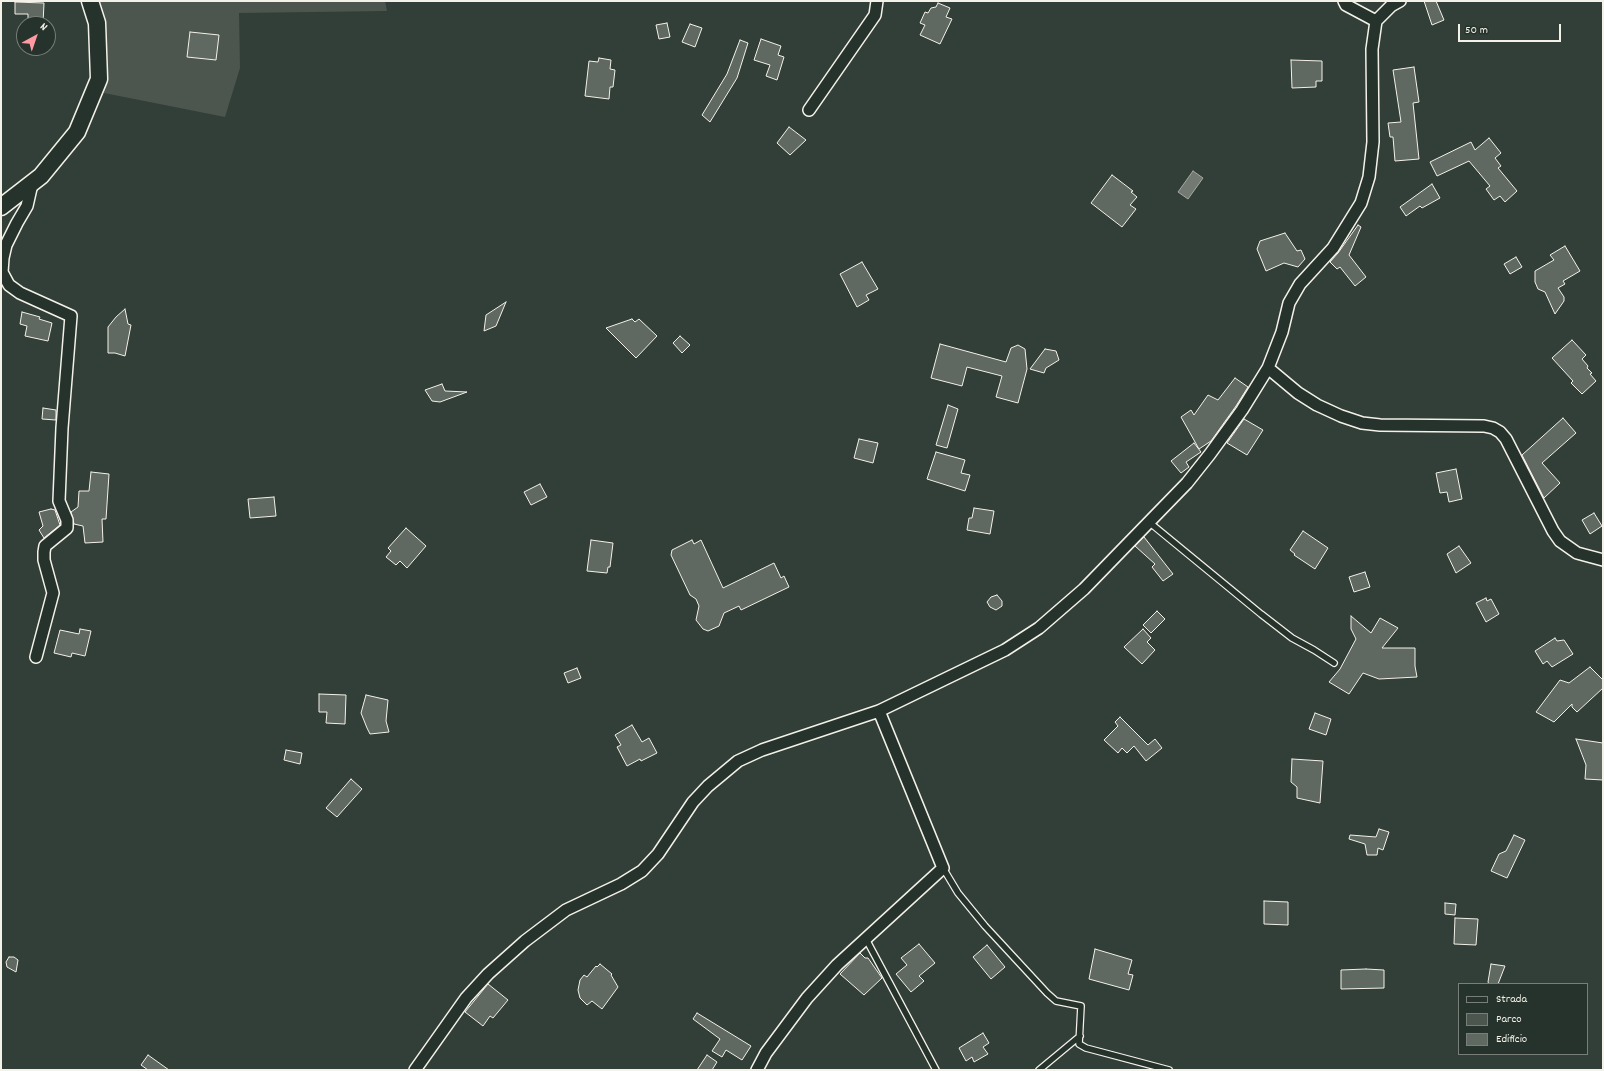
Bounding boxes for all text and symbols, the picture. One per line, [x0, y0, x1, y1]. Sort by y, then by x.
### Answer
north arrow [16, 16, 56, 56]
scale bar [1460, 16, 1563, 42]
text: N [36, 20, 50, 35]
text: 50 m [1465, 22, 1488, 39]
legend [1458, 983, 1588, 1055]
text: Strada [1496, 991, 1527, 1008]
text: Parco [1496, 1011, 1522, 1028]
text: Edificio [1496, 1031, 1527, 1048]

